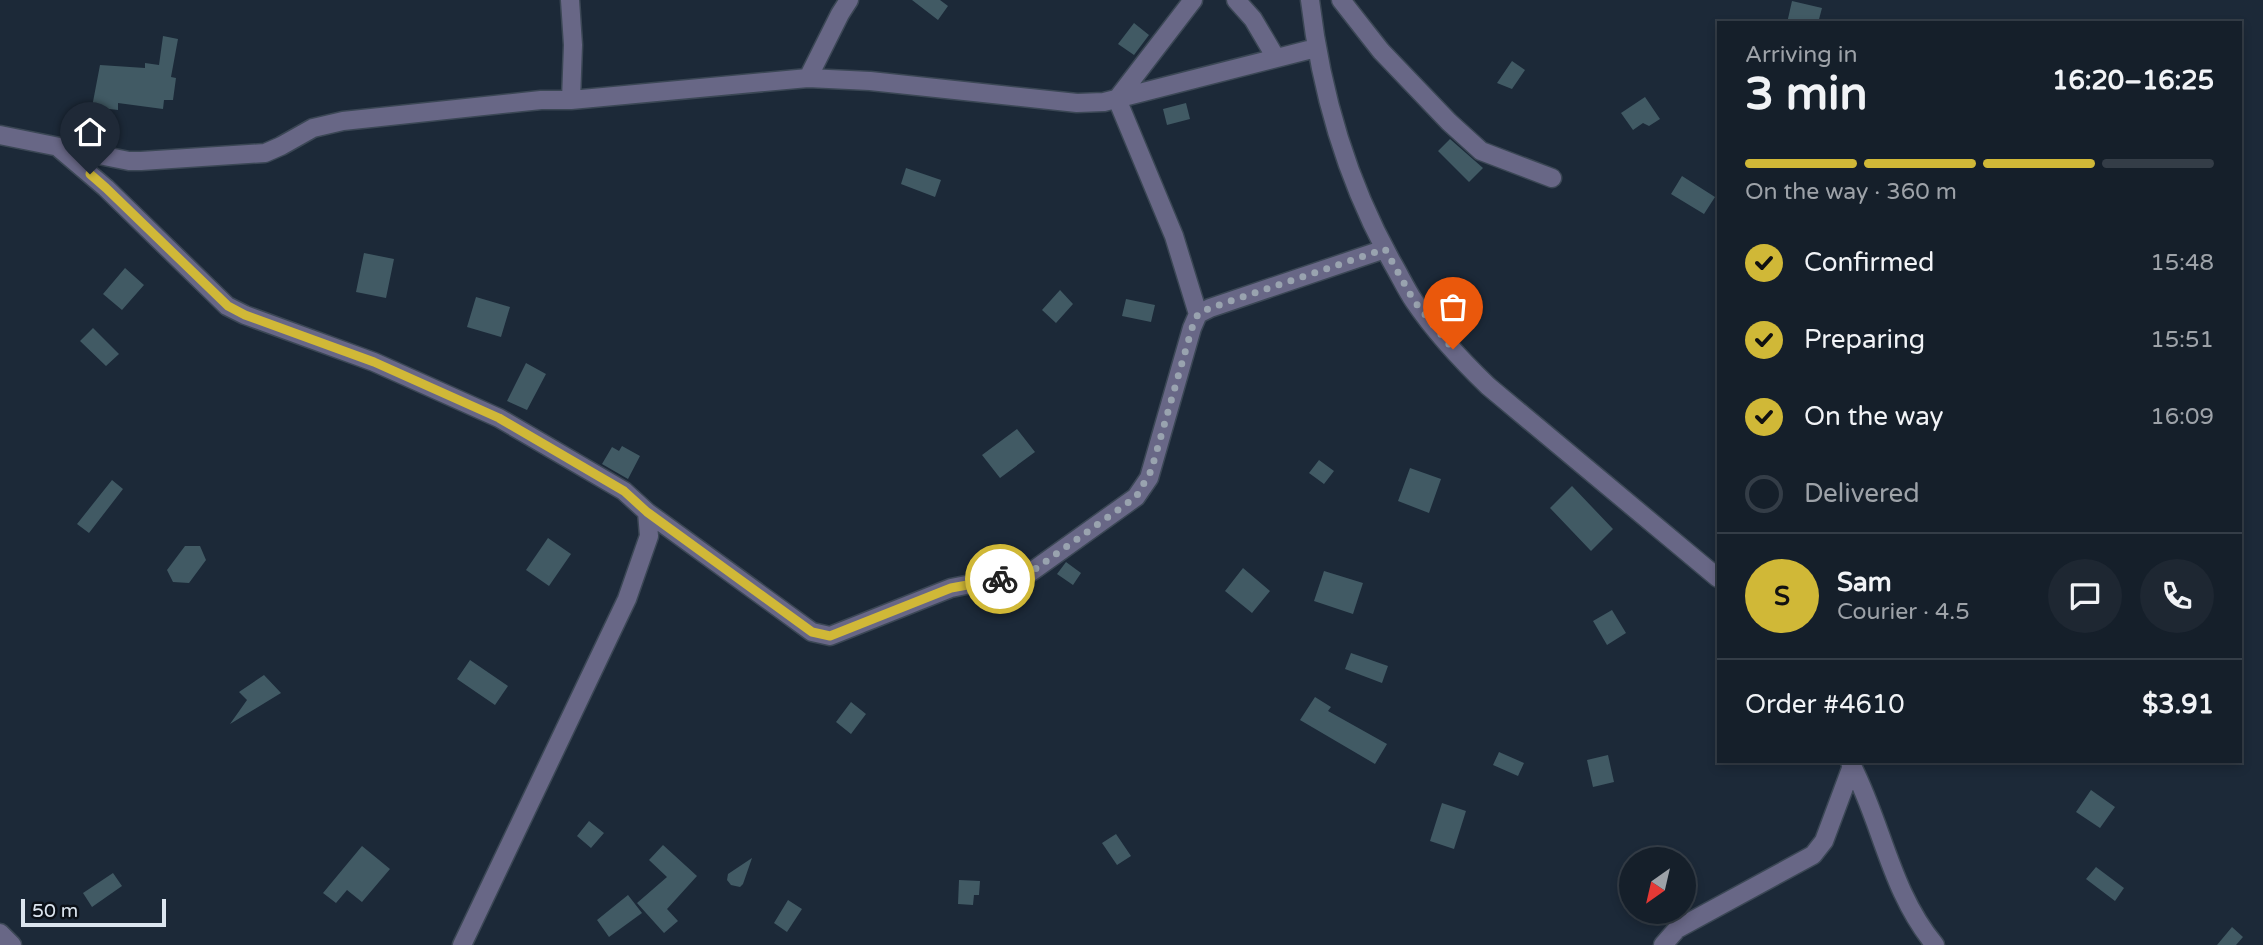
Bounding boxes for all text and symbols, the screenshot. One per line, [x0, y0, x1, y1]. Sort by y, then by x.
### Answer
text: Arriving in [1745, 41, 1858, 69]
text: 16:20–16:25 [2052, 65, 2214, 96]
text: 3 min [1745, 67, 1868, 122]
pin [60, 102, 120, 174]
icon: home [71, 113, 109, 151]
text: On the way · 360 m [1745, 178, 1957, 206]
icon: check [1745, 244, 1783, 282]
text: Confirmed [1804, 247, 1934, 278]
text: 15:48 [2150, 249, 2214, 277]
pin [1423, 277, 1483, 349]
icon: bag [1434, 288, 1472, 326]
icon: check [1745, 321, 1783, 359]
text: Preparing [1804, 324, 1925, 355]
text: 15:51 [2150, 326, 2214, 354]
icon: check [1745, 398, 1783, 436]
text: On the way [1804, 401, 1944, 432]
text: 16:09 [2150, 403, 2214, 431]
text: Delivered [1804, 478, 1920, 509]
courier [965, 544, 1035, 614]
button: chat [2048, 559, 2122, 633]
button: phone [2140, 559, 2214, 633]
icon: bike [981, 560, 1019, 598]
text: Sam [1837, 567, 1892, 598]
text: S [1774, 581, 1790, 612]
text: Courier · 4.5 [1837, 598, 1970, 626]
text: Order #4610 [1745, 689, 1905, 720]
text: $3.91 [2142, 689, 2214, 720]
north arrow [1619, 847, 1696, 924]
map controls [1619, 847, 1696, 924]
scale bar [21, 896, 166, 928]
text: 50 m [32, 900, 78, 922]

